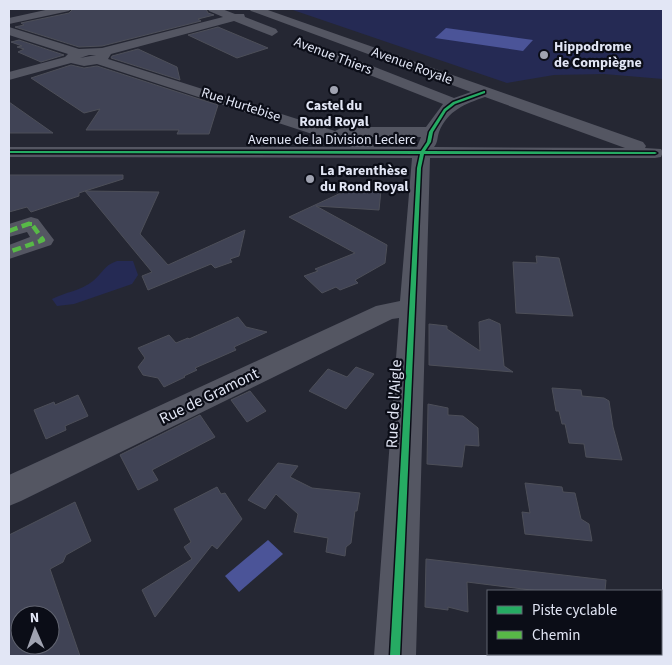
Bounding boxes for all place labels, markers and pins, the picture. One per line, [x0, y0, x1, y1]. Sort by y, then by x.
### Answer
place label: Hippodrome de Compiègne [554, 37, 642, 73]
marker: Hippodrome de Compiègne [538, 49, 550, 61]
marker: Castel du Rond Royal [328, 84, 340, 96]
place label: Castel du Rond Royal [299, 96, 369, 132]
place label: La Parenthèse du Rond Royal [320, 161, 408, 197]
marker: La Parenthèse du Rond Royal [304, 173, 316, 185]

